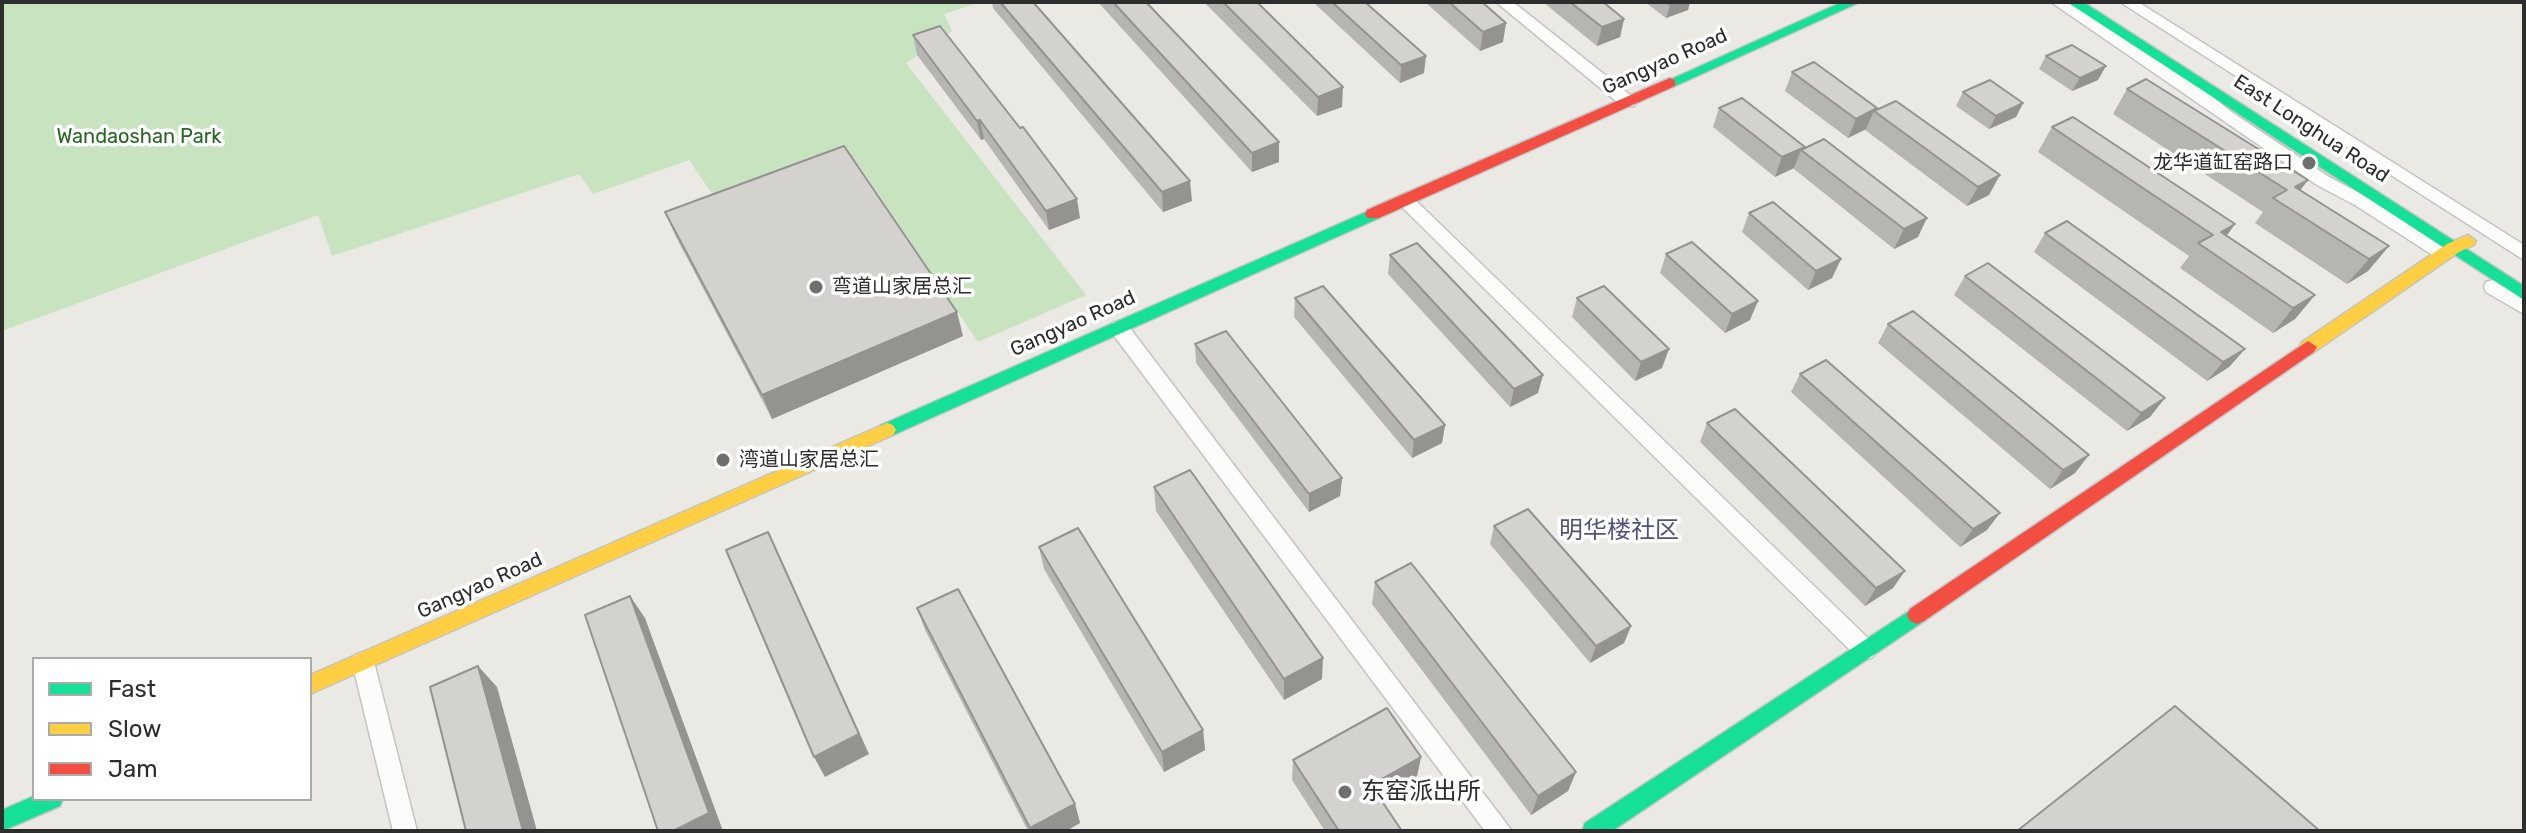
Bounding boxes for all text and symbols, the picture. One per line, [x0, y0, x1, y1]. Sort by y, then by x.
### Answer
street label: Gangyao Road [1599, 24, 1731, 100]
street label: East Longhua Road [2229, 70, 2393, 188]
park label: Wandaoshan Park [56, 125, 222, 149]
place label: 龙华道缸窑路口 [2153, 151, 2293, 175]
marker: 龙华道缸窑路口 [2300, 154, 2318, 172]
place label: 弯道山家居总汇 [832, 275, 972, 299]
marker: 弯道山家居总汇 [807, 278, 825, 296]
street label: Gangyao Road [1007, 286, 1139, 362]
place label: 湾道山家居总汇 [739, 448, 879, 472]
marker: 湾道山家居总汇 [714, 451, 732, 469]
district label: 明华楼社区 [1559, 517, 1679, 545]
street label: Gangyao Road [414, 548, 546, 624]
legend [32, 657, 312, 801]
text: Fast [108, 675, 156, 703]
text: Slow [108, 715, 161, 743]
text: Jam [108, 755, 158, 783]
place label: 东窑派出所 [1361, 778, 1481, 806]
marker: 东窑派出所 [1336, 783, 1354, 801]

